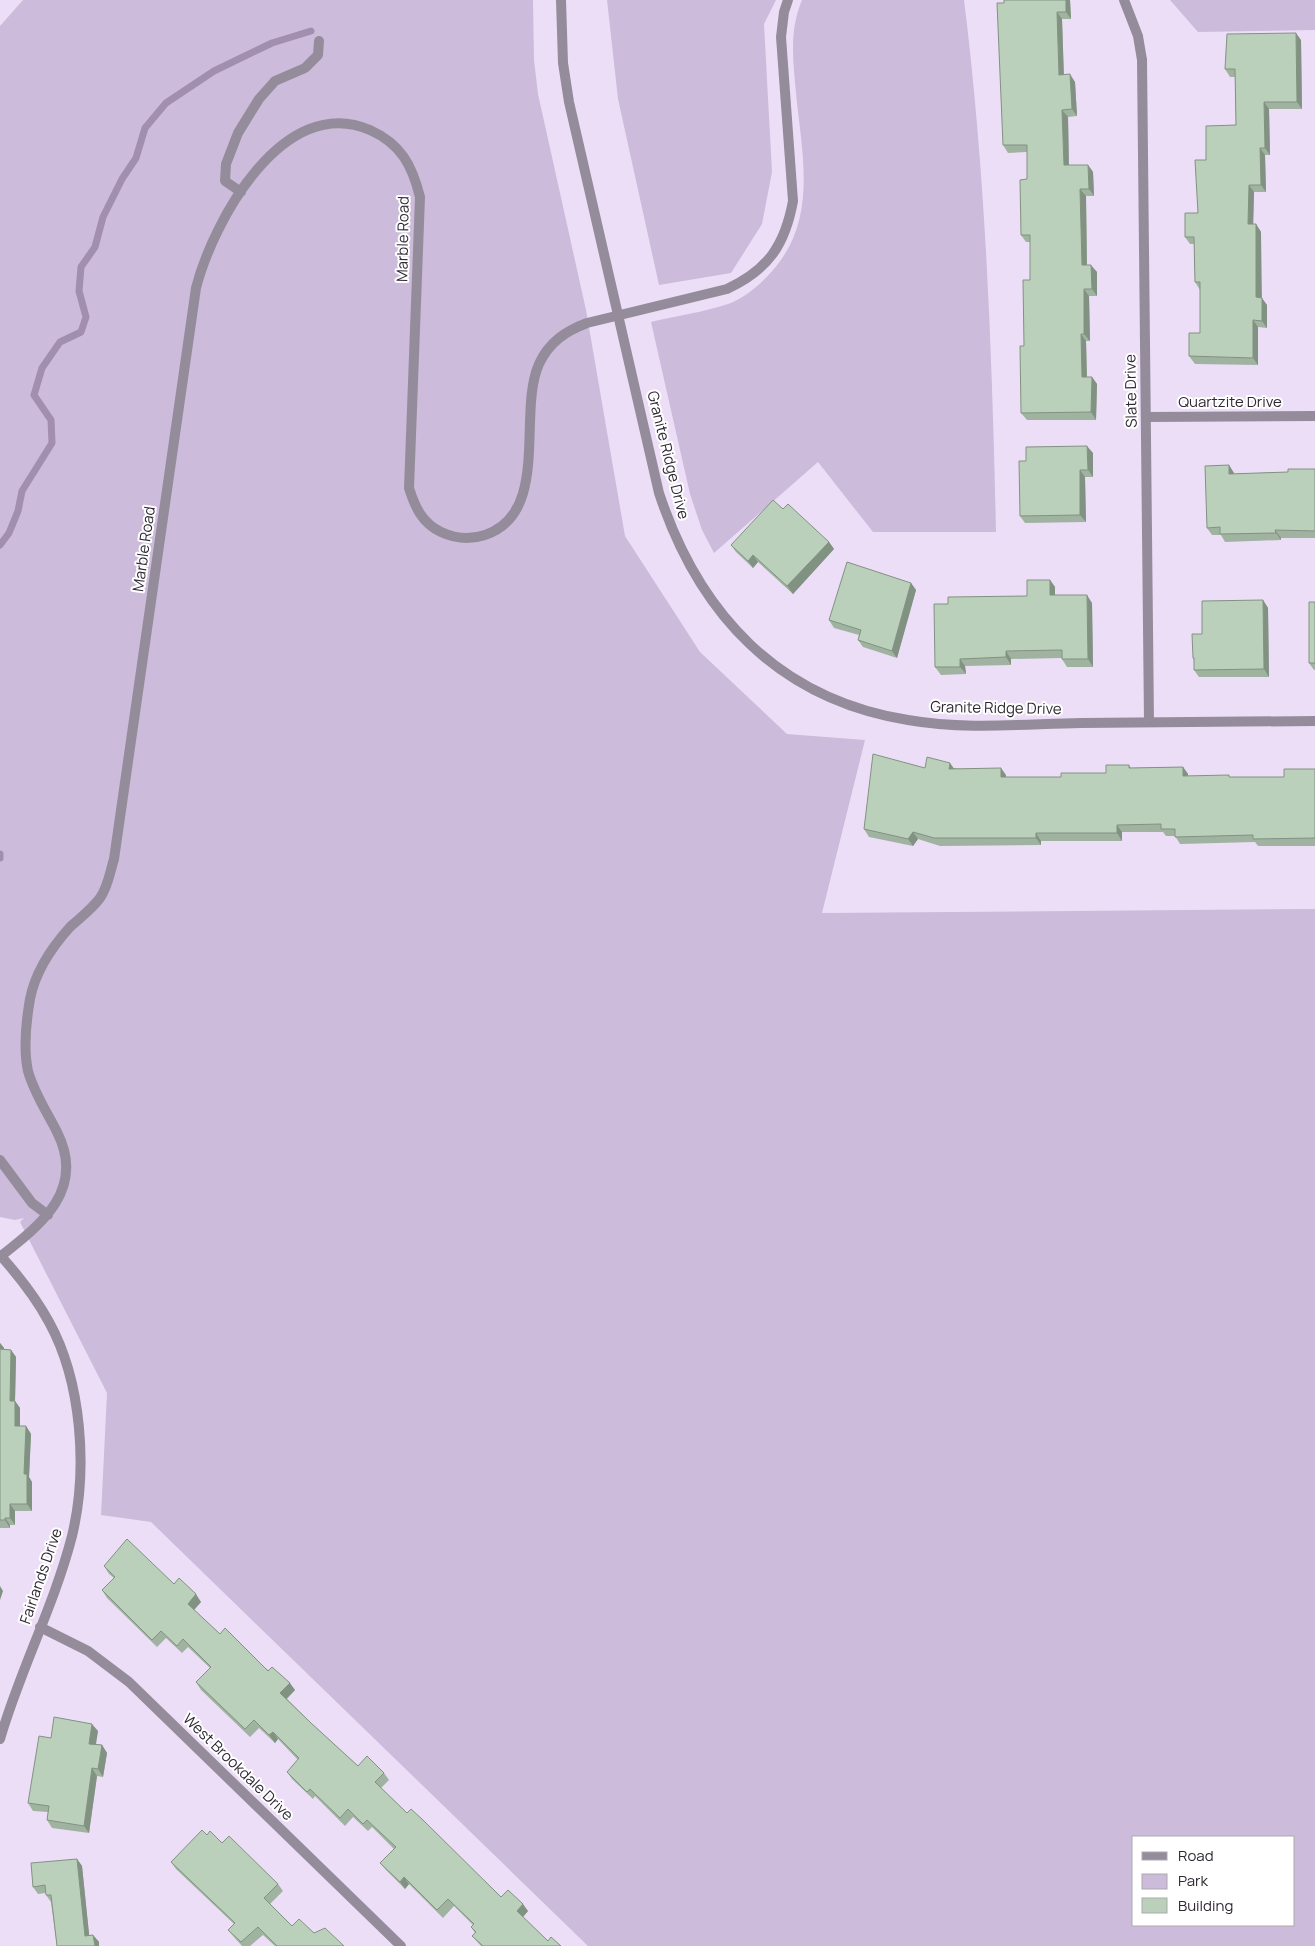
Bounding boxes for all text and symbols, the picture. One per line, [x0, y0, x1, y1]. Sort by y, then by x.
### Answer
street label: Marble Road [391, 196, 414, 282]
street label: Slate Drive [1119, 354, 1142, 428]
street label: Granite Ridge Drive [642, 389, 695, 521]
street label: Quartzite Drive [1178, 391, 1282, 412]
street label: Marble Road [127, 505, 160, 593]
street label: Granite Ridge Drive [930, 696, 1062, 719]
street label: Fairlands Drive [14, 1525, 67, 1627]
street label: West Brookdale Drive [179, 1708, 298, 1825]
legend [1132, 1836, 1295, 1926]
text: Road [1178, 1845, 1214, 1866]
text: Park [1178, 1870, 1208, 1891]
text: Building [1178, 1895, 1233, 1916]

